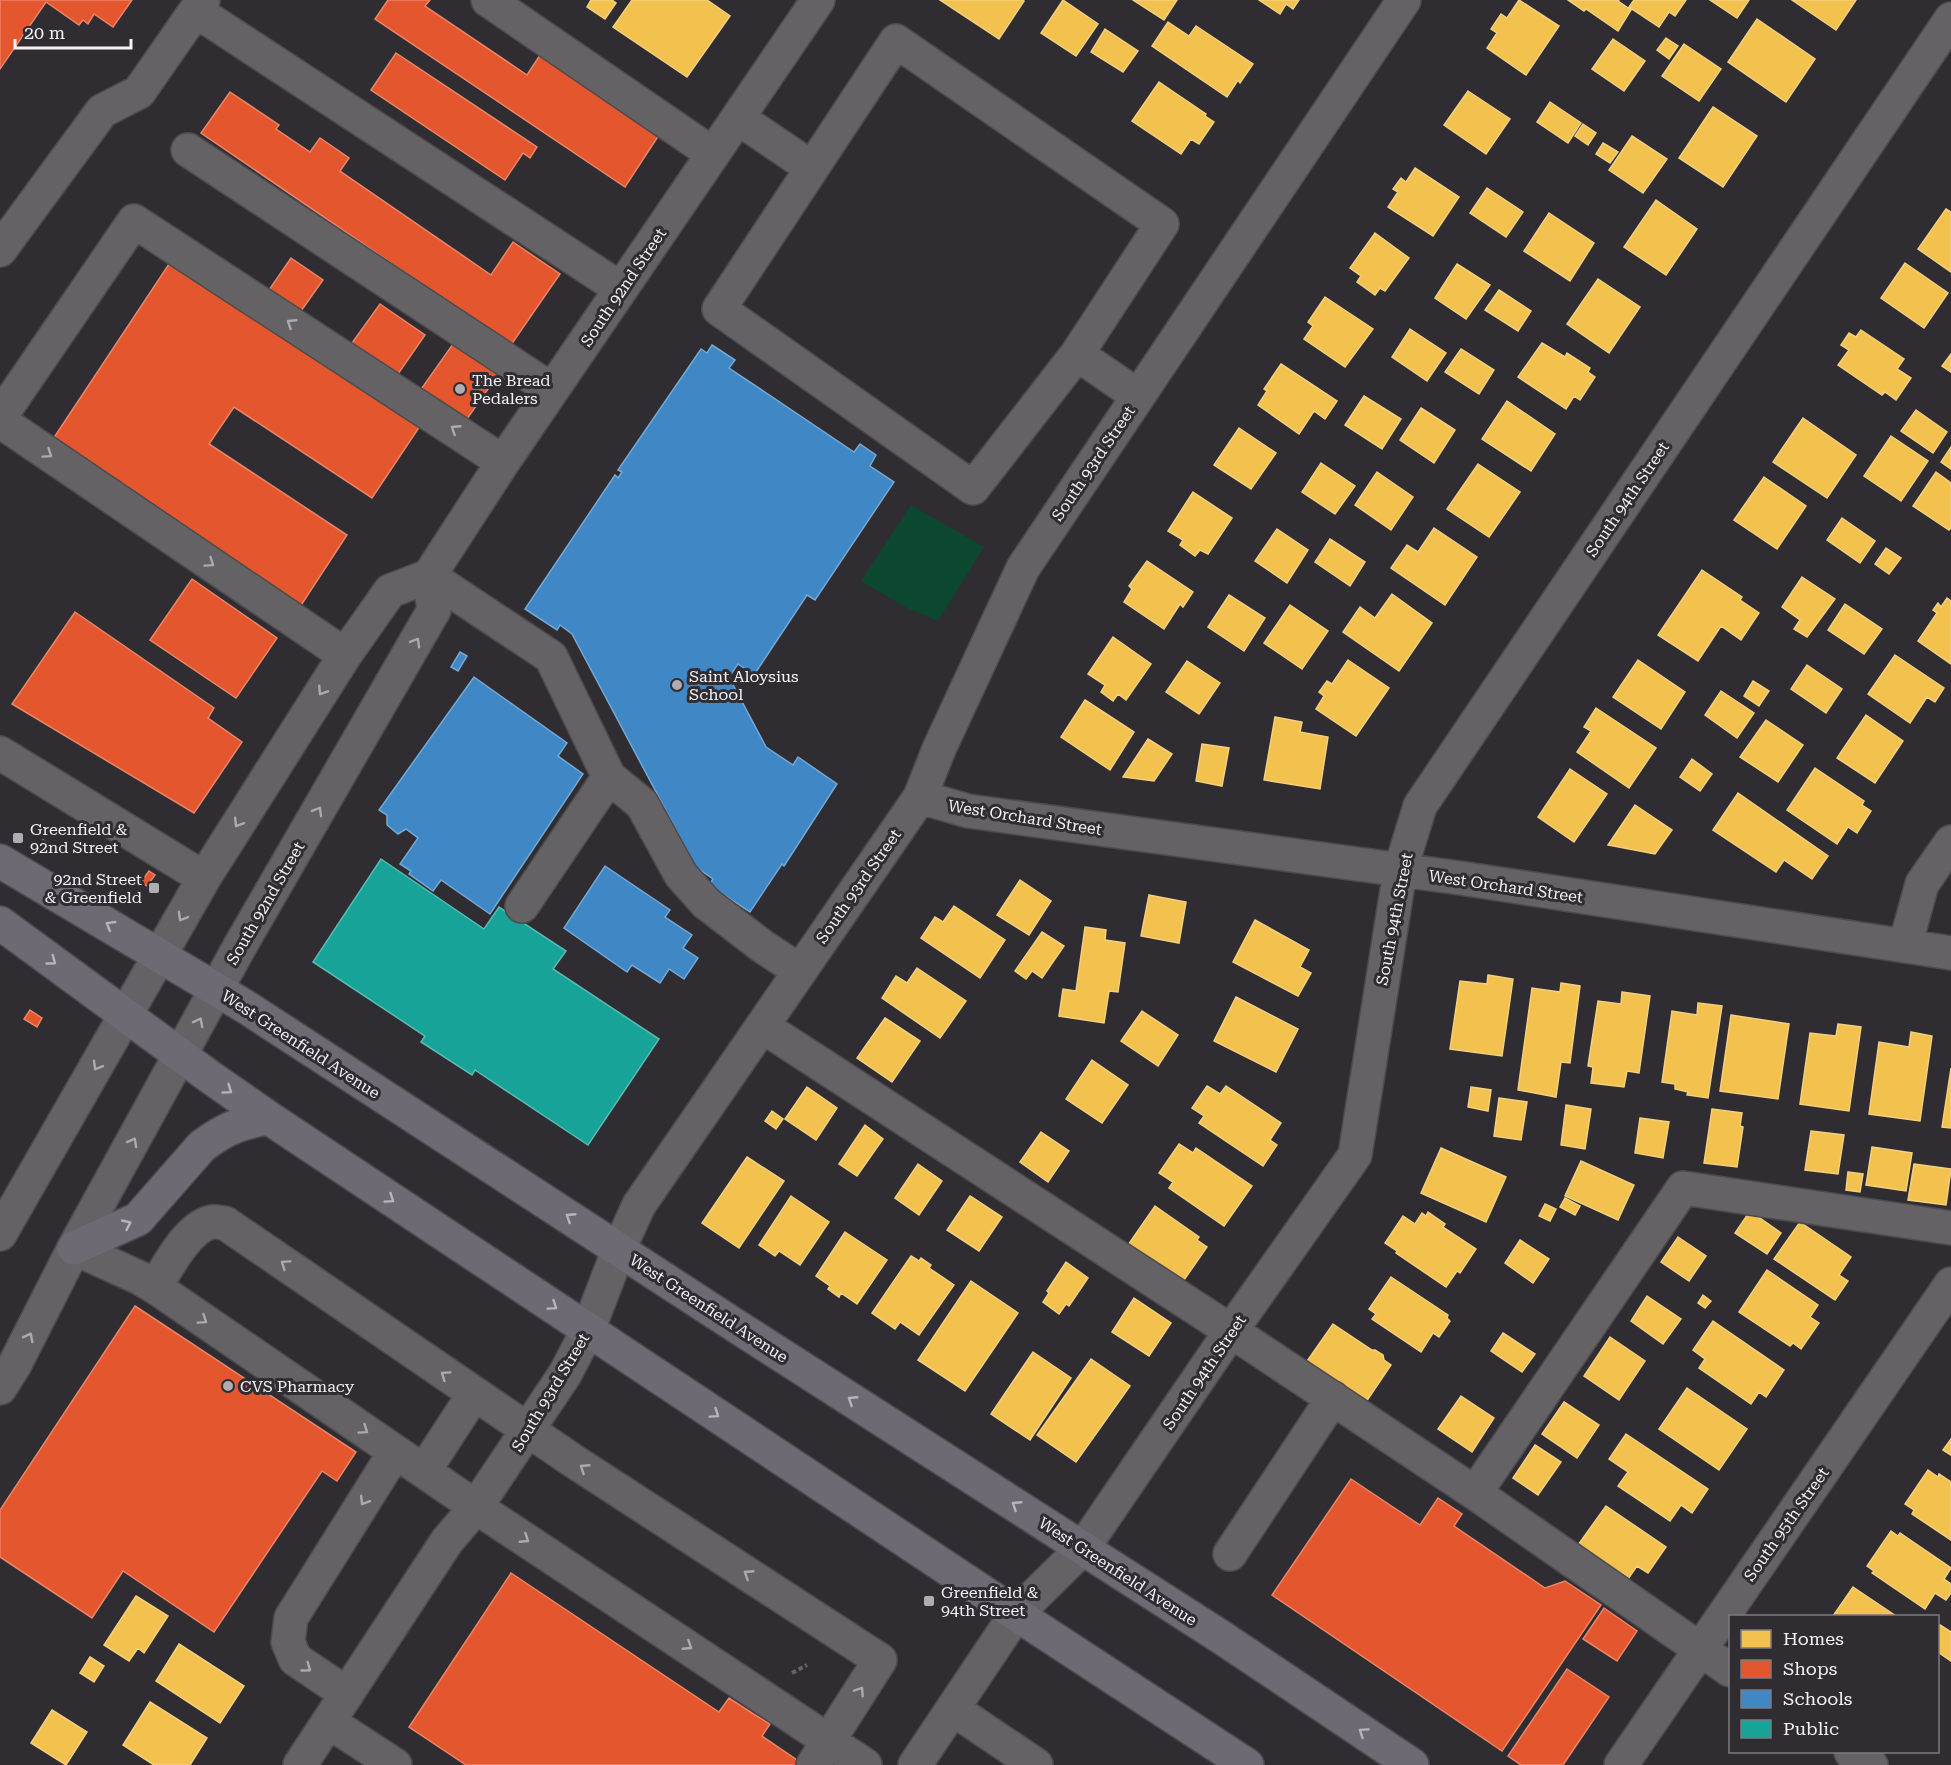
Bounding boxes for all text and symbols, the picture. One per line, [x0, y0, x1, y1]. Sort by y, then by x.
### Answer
scale bar [15, 12, 130, 50]
text: 20 m [24, 22, 65, 43]
street label: South 92nd Street [577, 224, 670, 350]
one-way arrow [287, 319, 298, 330]
place label: The Bread Pedalers [472, 371, 550, 408]
marker: The Bread Pedalers [453, 382, 467, 396]
street label: South 93rd Street [1048, 402, 1139, 525]
one-way arrow [451, 425, 461, 437]
street label: South 94th Street [1582, 438, 1673, 560]
one-way arrow [42, 447, 53, 458]
one-way arrow [203, 556, 214, 567]
one-way arrow [409, 638, 420, 648]
place label: Saint Aloysius School [689, 667, 799, 704]
marker: Saint Aloysius School [670, 678, 684, 692]
one-way arrow [318, 684, 329, 695]
street label: West Orchard Street [947, 796, 1103, 839]
one-way arrow [311, 807, 323, 817]
one-way arrow [234, 817, 246, 827]
place label: Greenfield & 92nd Street [30, 820, 128, 857]
street label: South 93rd Street [812, 826, 905, 947]
marker: Greenfield & 92nd Street [11, 831, 25, 845]
street label: South 92nd Street [223, 838, 308, 968]
street label: South 94th Street [1372, 851, 1417, 987]
street label: West Orchard Street [1428, 866, 1584, 907]
place label: 92nd Street & Greenfield [45, 870, 142, 907]
marker: 92nd Street & Greenfield [147, 881, 161, 895]
one-way arrow [178, 911, 190, 921]
one-way arrow [106, 921, 116, 933]
one-way arrow [46, 954, 57, 965]
street label: West Greenfield Avenue [218, 986, 384, 1103]
one-way arrow [192, 1018, 203, 1029]
one-way arrow [93, 1060, 105, 1070]
one-way arrow [222, 1083, 233, 1094]
one-way arrow [126, 1138, 137, 1148]
one-way arrow [384, 1191, 395, 1202]
one-way arrow [566, 1213, 576, 1225]
one-way arrow [121, 1219, 132, 1231]
street label: West Greenfield Avenue [626, 1250, 792, 1367]
one-way arrow [280, 1260, 291, 1271]
one-way arrow [547, 1299, 557, 1311]
street label: South 94th Street [1159, 1311, 1250, 1433]
one-way arrow [196, 1313, 207, 1324]
street label: South 93rd Street [508, 1330, 593, 1455]
one-way arrow [21, 1332, 33, 1343]
one-way arrow [441, 1370, 451, 1382]
place label: CVS Pharmacy [240, 1377, 355, 1396]
marker: CVS Pharmacy [221, 1379, 235, 1393]
one-way arrow [848, 1396, 858, 1408]
one-way arrow [709, 1407, 720, 1418]
one-way arrow [357, 1423, 368, 1434]
one-way arrow [580, 1464, 590, 1476]
street label: South 95th Street [1740, 1464, 1833, 1585]
one-way arrow [360, 1495, 372, 1505]
one-way arrow [1012, 1501, 1022, 1513]
street label: West Greenfield Avenue [1035, 1513, 1201, 1630]
one-way arrow [518, 1532, 529, 1543]
one-way arrow [743, 1570, 754, 1581]
place label: Greenfield & 94th Street [941, 1583, 1039, 1620]
marker: Greenfield & 94th Street [922, 1594, 936, 1608]
legend [1729, 1615, 1939, 1753]
text: Homes [1783, 1628, 1844, 1649]
one-way arrow [681, 1639, 692, 1650]
text: Shops [1783, 1658, 1837, 1679]
one-way arrow [301, 1660, 312, 1671]
one-way arrow [853, 1686, 864, 1697]
text: Schools [1783, 1688, 1852, 1709]
text: Public [1783, 1718, 1839, 1739]
one-way arrow [1359, 1729, 1370, 1740]

